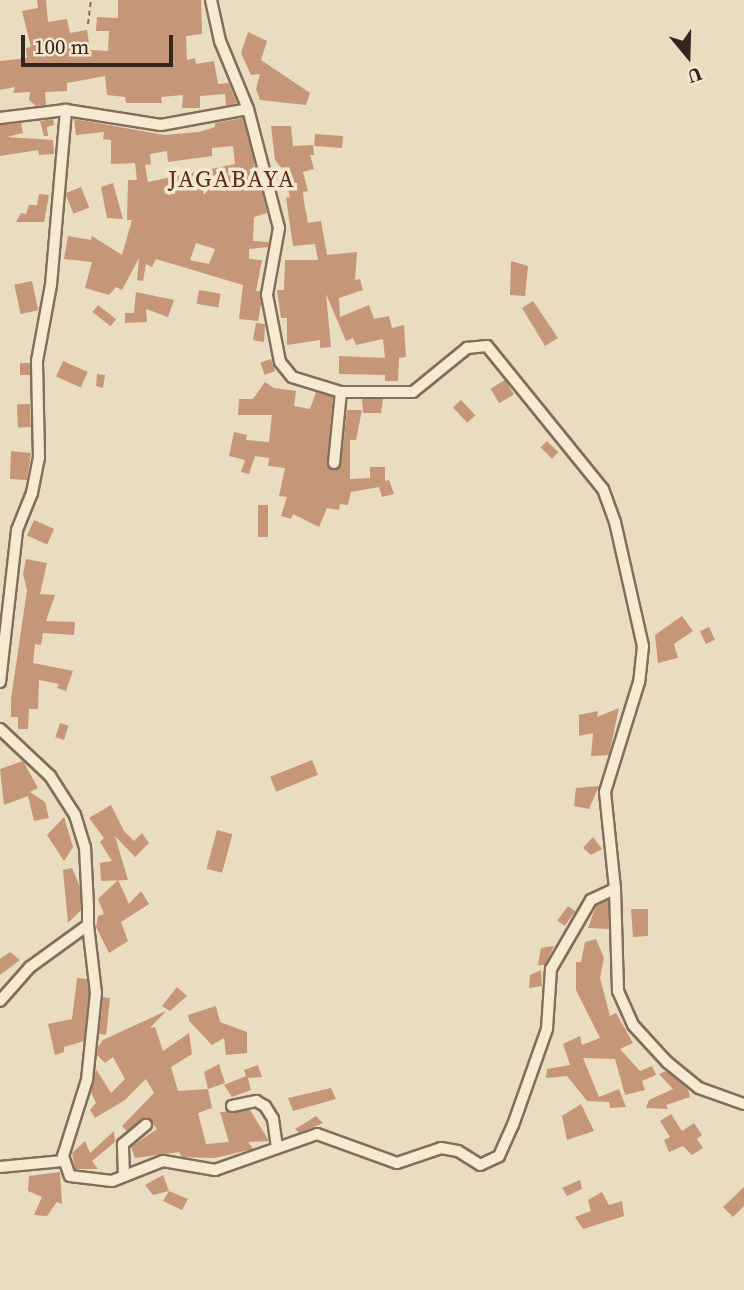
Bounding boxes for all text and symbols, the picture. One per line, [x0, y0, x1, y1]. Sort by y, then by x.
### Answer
scale bar [24, 21, 177, 65]
north arrow [653, 21, 723, 91]
text: 100 m [34, 32, 89, 61]
text: U [684, 61, 706, 90]
district label: JAGABAYA [169, 165, 295, 193]

